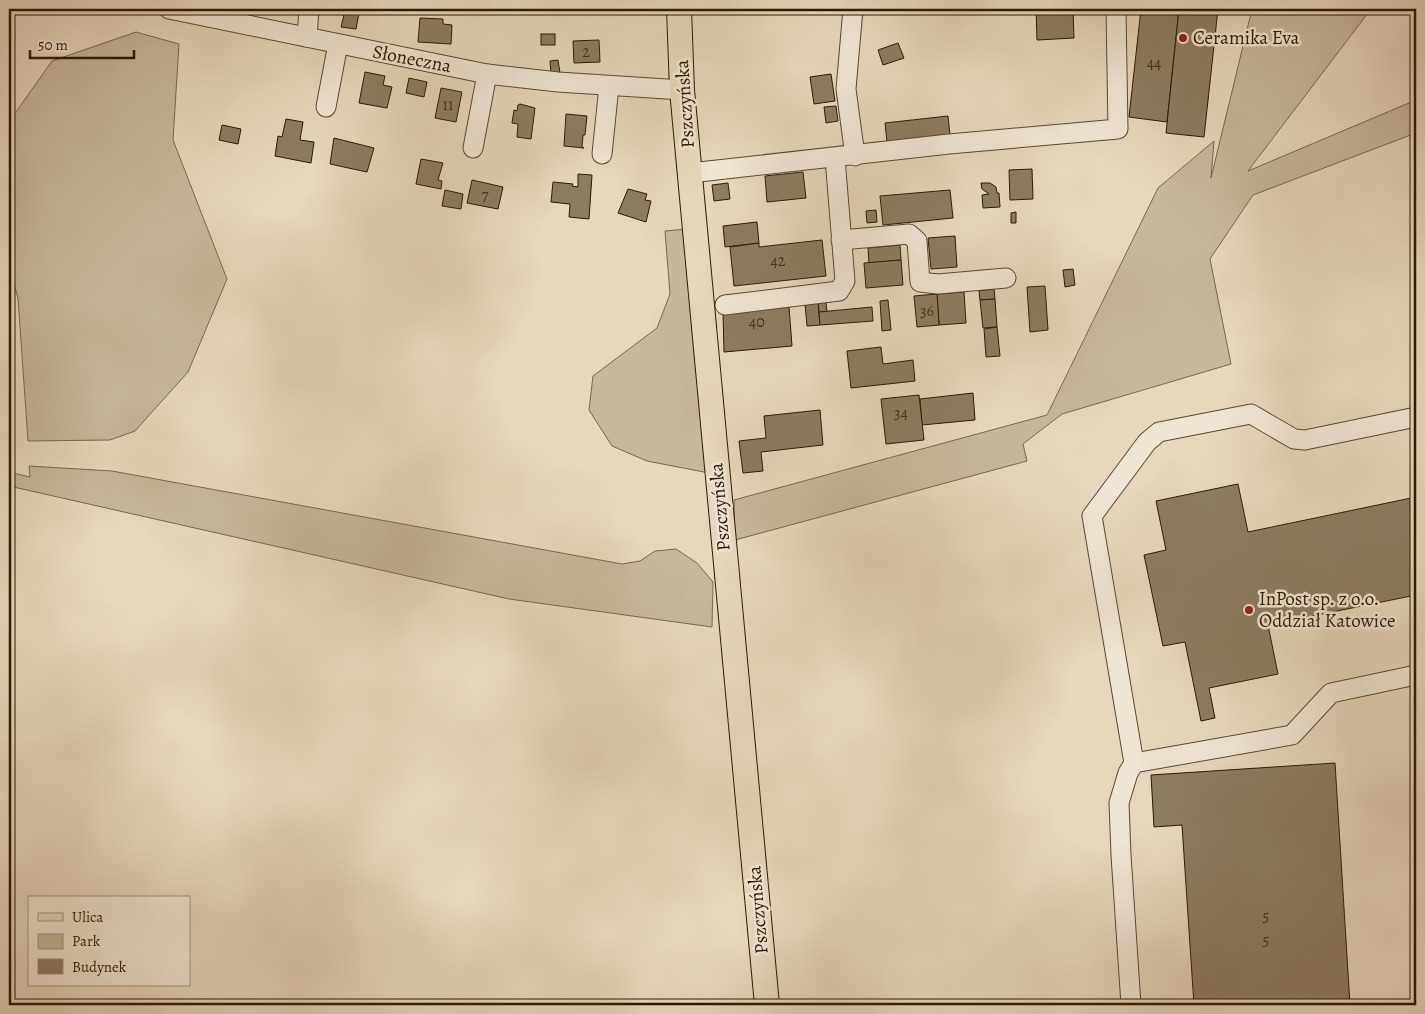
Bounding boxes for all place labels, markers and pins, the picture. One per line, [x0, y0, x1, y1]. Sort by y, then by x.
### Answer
place label: Ceramika Eva [1193, 25, 1300, 51]
marker: Ceramika Eva [1177, 32, 1189, 44]
place label: InPost sp. z o.o. Oddział Katowice [1259, 586, 1395, 634]
marker: InPost sp. z o.o. Oddział Katowice [1243, 604, 1255, 616]

